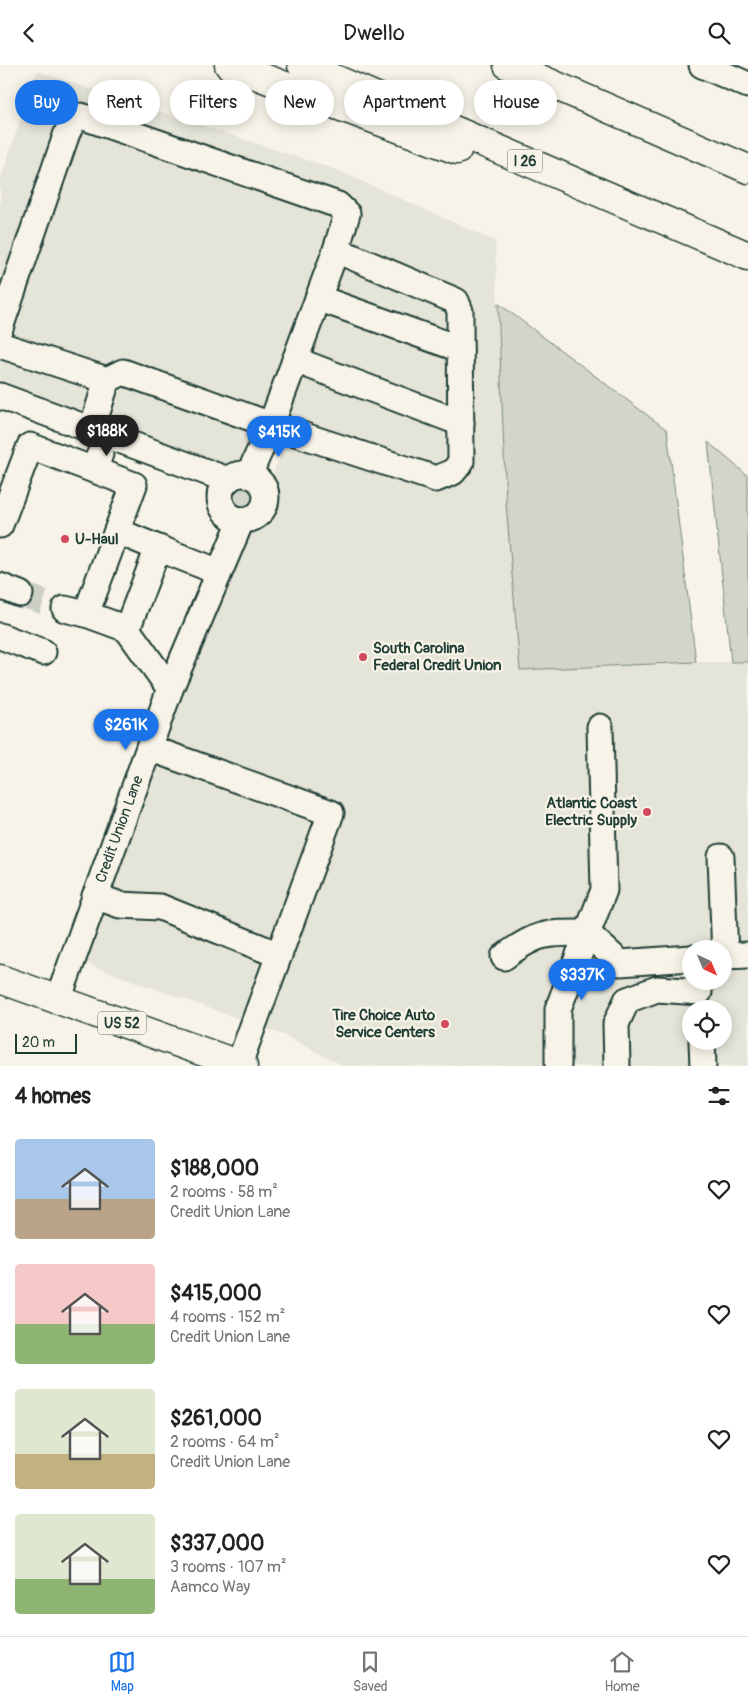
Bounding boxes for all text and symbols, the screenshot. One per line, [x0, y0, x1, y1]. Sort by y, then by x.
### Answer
icon: back [15, 19, 43, 47]
text: Dwello [343, 19, 405, 47]
icon: search [705, 19, 733, 47]
chip: Buy [15, 80, 78, 125]
chip: Rent [88, 80, 160, 125]
chip: Filters [170, 80, 255, 125]
chip: New [265, 80, 334, 125]
chip: Apartment [344, 80, 464, 125]
chip: House [474, 80, 557, 125]
road number: I 26 [508, 149, 542, 173]
pin: $188K [72, 415, 142, 457]
pin: $415K [244, 415, 314, 458]
text: $188K [87, 421, 127, 441]
text: $415K [258, 422, 300, 442]
place label: U-Haul [75, 530, 119, 549]
marker: U-Haul [59, 533, 71, 545]
place label: South Carolina Federal Credit Union [373, 639, 502, 675]
marker: South Carolina Federal Credit Union [357, 651, 369, 663]
pin: $261K [91, 709, 161, 751]
text: $261K [105, 715, 147, 735]
street label: Credit Union Lane [91, 772, 148, 885]
place label: Atlantic Coast Electric Supply [545, 794, 638, 830]
marker: Atlantic Coast Electric Supply [641, 806, 653, 818]
north arrow [682, 940, 732, 990]
map controls [682, 940, 732, 1050]
pin: $337K [547, 959, 617, 1001]
text: $337K [560, 965, 604, 985]
button: locate [682, 1000, 732, 1050]
place label: Tire Choice Auto Service Centers [331, 1006, 435, 1042]
road number: US 52 [98, 1011, 146, 1035]
marker: Tire Choice Auto Service Centers [439, 1018, 451, 1030]
scale bar [15, 1031, 78, 1054]
text: 20 m [22, 1034, 55, 1051]
icon: filters [705, 1082, 733, 1110]
text: 4 homes [15, 1083, 91, 1110]
text: $188,000 [170, 1155, 259, 1182]
icon: home [55, 1159, 115, 1219]
icon: heart [705, 1175, 733, 1203]
text: 2 rooms · 58 m² [170, 1182, 278, 1202]
text: Credit Union Lane [170, 1202, 290, 1222]
text: $415,000 [170, 1280, 262, 1307]
icon: home [55, 1284, 115, 1344]
icon: heart [705, 1300, 733, 1328]
text: 4 rooms · 152 m² [170, 1307, 285, 1327]
text: Credit Union Lane [170, 1327, 290, 1347]
text: $261,000 [170, 1405, 262, 1432]
icon: home [55, 1409, 115, 1469]
icon: heart [705, 1425, 733, 1453]
text: 2 rooms · 64 m² [170, 1432, 280, 1452]
text: Credit Union Lane [170, 1452, 290, 1472]
text: $337,000 [170, 1530, 264, 1557]
icon: home [55, 1534, 115, 1594]
icon: heart [705, 1550, 733, 1578]
text: 3 rooms · 107 m² [170, 1557, 287, 1577]
text: Aamco Way [170, 1577, 250, 1597]
tab: Map [108, 1648, 136, 1695]
tab: Saved [353, 1648, 388, 1695]
tab: Home [604, 1648, 640, 1695]

